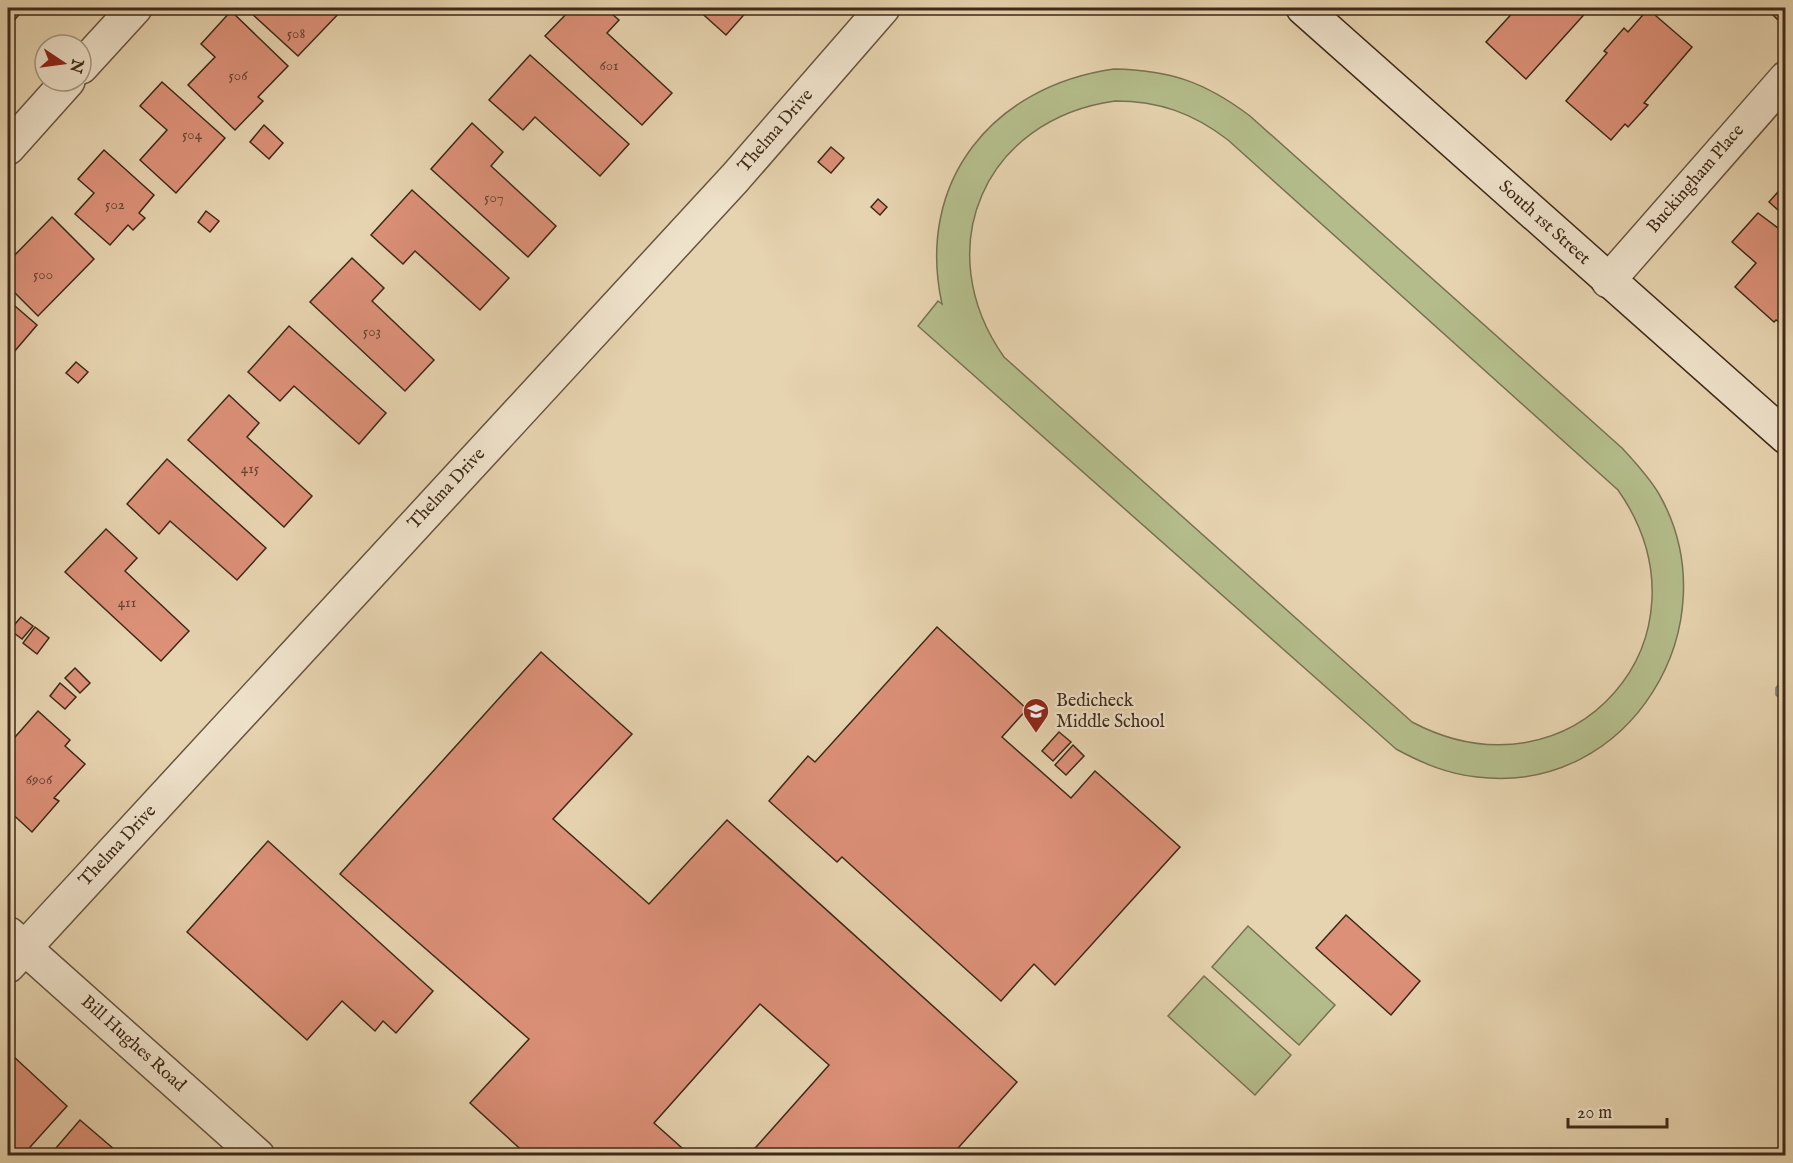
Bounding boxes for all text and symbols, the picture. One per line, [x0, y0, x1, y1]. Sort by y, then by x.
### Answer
house number: 508 [287, 24, 305, 43]
north arrow [33, 33, 93, 93]
text: N [64, 56, 87, 75]
house number: 601 [599, 56, 619, 75]
house number: 506 [228, 66, 248, 85]
street label: Thelma Drive [733, 84, 819, 178]
street label: Buckingham Place [1642, 120, 1750, 238]
house number: 504 [182, 125, 203, 144]
street label: South 1st Street [1493, 176, 1595, 270]
house number: 507 [484, 188, 504, 207]
house number: 502 [105, 195, 125, 214]
house number: 500 [33, 265, 53, 284]
house number: 503 [363, 322, 381, 341]
street label: Thelma Drive [403, 443, 491, 535]
house number: 415 [241, 459, 260, 478]
house number: 411 [118, 593, 136, 612]
place label: Bedicheck Middle School [1056, 690, 1165, 734]
school or university icon: Bedicheck Middle School [1021, 696, 1051, 734]
house number: 6906 [26, 770, 53, 789]
street label: Thelma Drive [74, 800, 162, 892]
street label: Bill Hughes Road [76, 991, 191, 1097]
scale bar [1568, 1091, 1667, 1129]
text: 20 m [1577, 1102, 1612, 1125]

